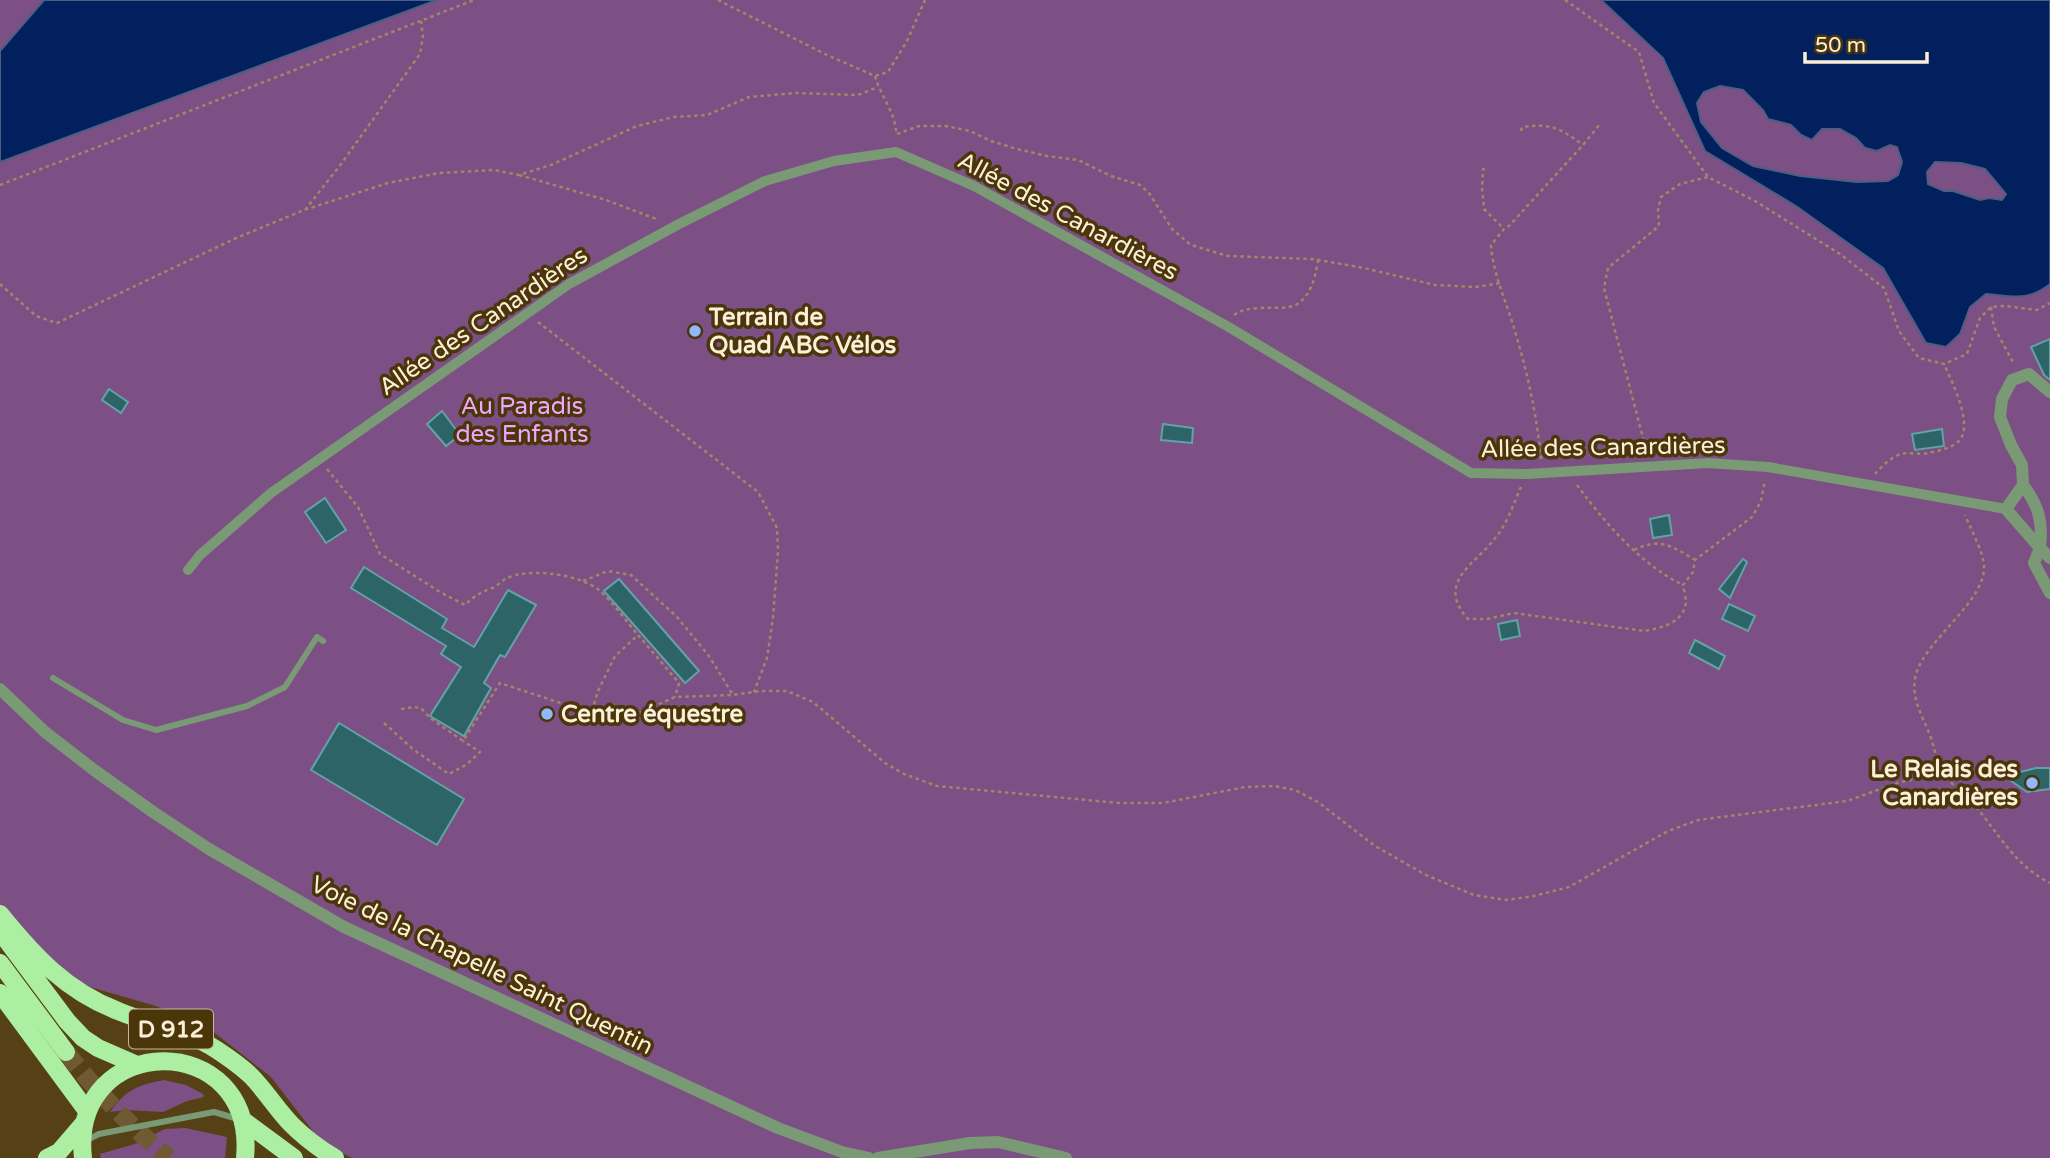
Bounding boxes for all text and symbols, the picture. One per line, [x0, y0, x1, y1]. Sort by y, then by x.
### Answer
scale bar [1805, 21, 1927, 65]
text: 50 m [1815, 33, 1866, 58]
street label: Allée des Canardières [953, 146, 1183, 287]
street label: Allée des Canardières [373, 241, 593, 402]
place label: Terrain de Quad ABC Vélos [708, 303, 896, 360]
marker: Terrain de Quad ABC Vélos [687, 323, 703, 339]
park label: Au Paradis des Enfants [455, 392, 589, 449]
street label: Allée des Canardières [1480, 431, 1726, 464]
place label: Centre équestre [561, 700, 743, 729]
marker: Centre équestre [539, 706, 555, 722]
place label: Le Relais des Canardières [1870, 755, 2018, 812]
marker: Le Relais des Canardières [2024, 775, 2040, 791]
street label: Voie de la Chapelle Saint Quentin [306, 870, 658, 1061]
road number: D 912 [129, 1010, 213, 1048]

